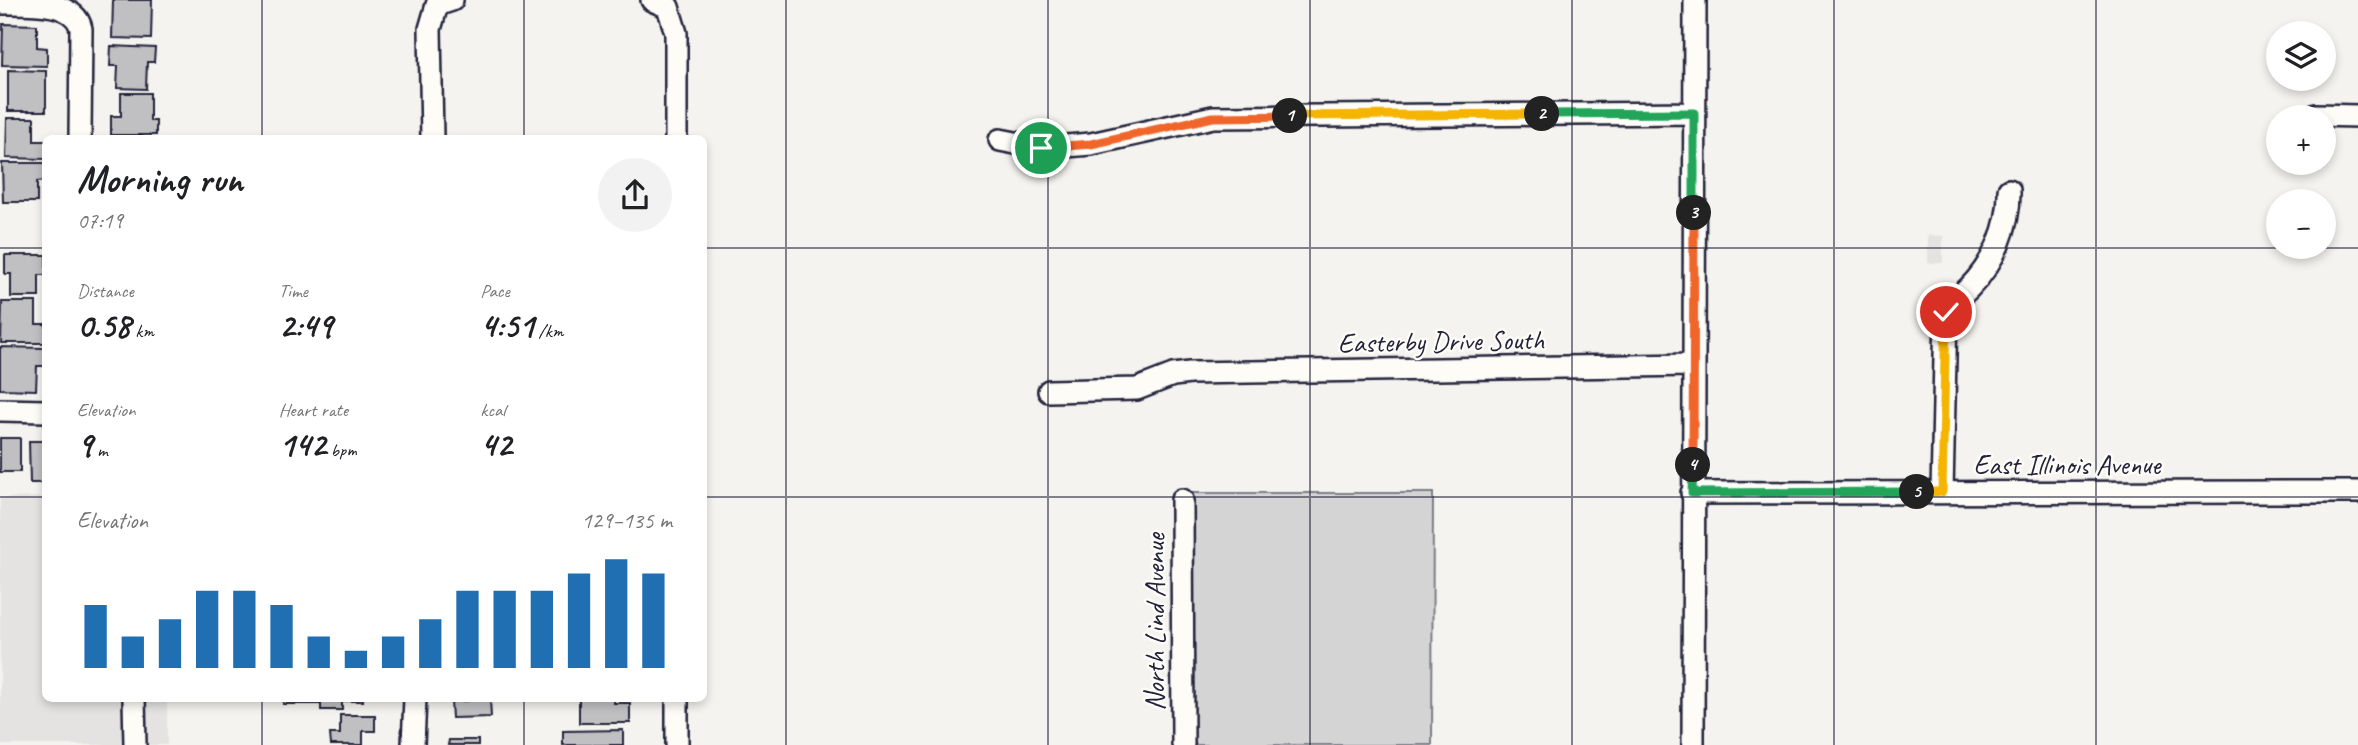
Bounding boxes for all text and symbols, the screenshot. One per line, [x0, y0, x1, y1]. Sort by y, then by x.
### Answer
map controls [2266, 21, 2336, 259]
button: layers [2266, 21, 2336, 91]
pin: 2 [1524, 96, 1560, 132]
pin: 1 [1272, 99, 1308, 134]
text: 2 [1537, 101, 1546, 125]
text: 1 [1285, 103, 1294, 127]
button: + [2266, 105, 2336, 175]
pin [1011, 118, 1071, 178]
icon: arrive [1022, 129, 1060, 167]
text: Morning run [77, 156, 243, 203]
button: share [598, 158, 672, 232]
button: − [2266, 189, 2336, 259]
pin: 3 [1676, 196, 1712, 230]
text: 3 [1689, 200, 1698, 224]
text: 07:19 [77, 206, 123, 235]
text: Distance [77, 279, 134, 303]
text: Time [279, 279, 308, 303]
text: Pace [480, 279, 510, 303]
pin [1916, 282, 1976, 342]
icon: check [1927, 293, 1965, 331]
text: 0.58 [77, 303, 131, 348]
text: 2:49 [279, 303, 332, 348]
text: 4:51 [480, 303, 534, 348]
text: km [131, 319, 154, 343]
text: /km [534, 319, 563, 343]
street label: Easterby Drive South [1338, 322, 1545, 360]
text: Elevation [77, 398, 135, 422]
text: Heart rate [279, 398, 348, 422]
text: kcal [480, 398, 505, 422]
text: 9 [77, 422, 92, 467]
text: 142 [279, 422, 326, 467]
text: 42 [480, 422, 512, 467]
text: m [92, 438, 108, 462]
text: bpm [326, 438, 357, 462]
street label: East Illinois Avenue [1974, 447, 2162, 482]
pin: 4 [1676, 448, 1710, 482]
text: 4 [1688, 452, 1697, 476]
pin: 5 [1899, 475, 1934, 510]
text: 5 [1912, 479, 1921, 503]
text: Elevation [77, 506, 148, 535]
text: 129–135 m [581, 506, 672, 535]
street label: North Lind Avenue [1137, 531, 1172, 711]

